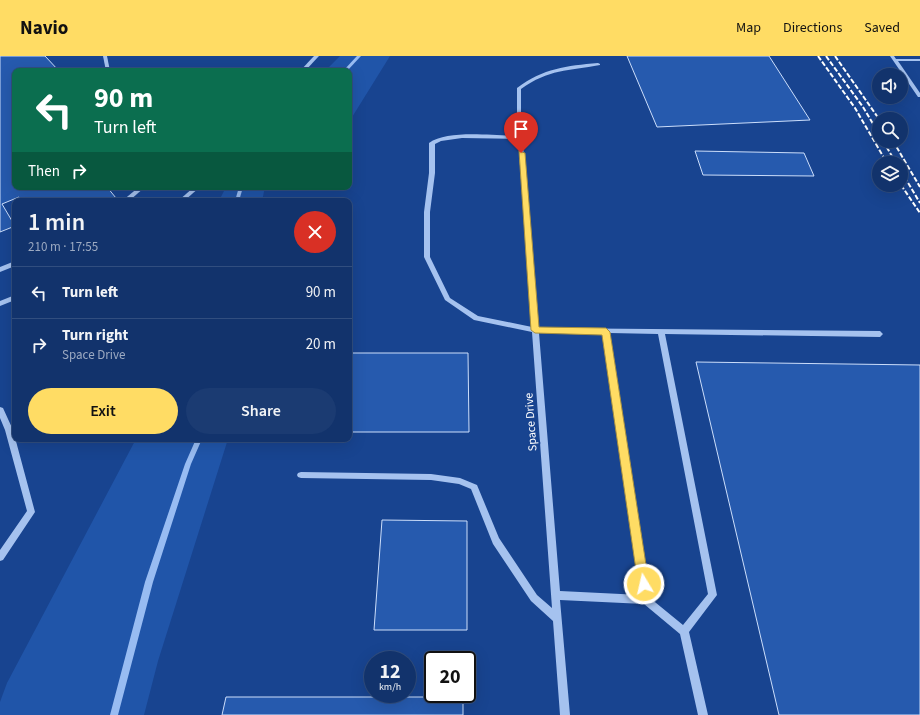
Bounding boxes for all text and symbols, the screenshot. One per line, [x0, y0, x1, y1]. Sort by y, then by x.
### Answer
text: Navio [20, 15, 68, 42]
text: Map [736, 18, 761, 38]
text: Directions [783, 18, 842, 38]
text: Saved [864, 18, 900, 38]
map controls [872, 68, 908, 192]
button: sound [872, 68, 908, 104]
text: 90 m [94, 78, 153, 118]
icon: left [28, 84, 80, 136]
pin [504, 112, 538, 153]
button: search [872, 112, 908, 148]
text: Turn left [94, 115, 156, 140]
icon: arrive [510, 118, 532, 140]
button: layers [872, 156, 908, 192]
icon: right [68, 160, 90, 182]
text: Then [28, 161, 60, 182]
text: 1 min [28, 205, 85, 240]
button: close [294, 211, 336, 253]
text: 210 m · 17:55 [28, 238, 98, 256]
icon: left [28, 282, 50, 304]
text: Turn left [62, 282, 118, 303]
text: 90 m [306, 282, 336, 303]
text: Turn right [62, 325, 128, 346]
icon: right [28, 334, 50, 356]
text: 20 m [306, 334, 336, 355]
text: Space Drive [62, 346, 125, 364]
button: Exit [28, 388, 178, 434]
button: Share [186, 388, 336, 434]
street label: Space Drive [520, 392, 542, 452]
position arrow [623, 563, 665, 605]
speed limit sign: 20 [424, 651, 476, 703]
text: 12 [379, 658, 401, 686]
text: km/h [379, 680, 401, 694]

